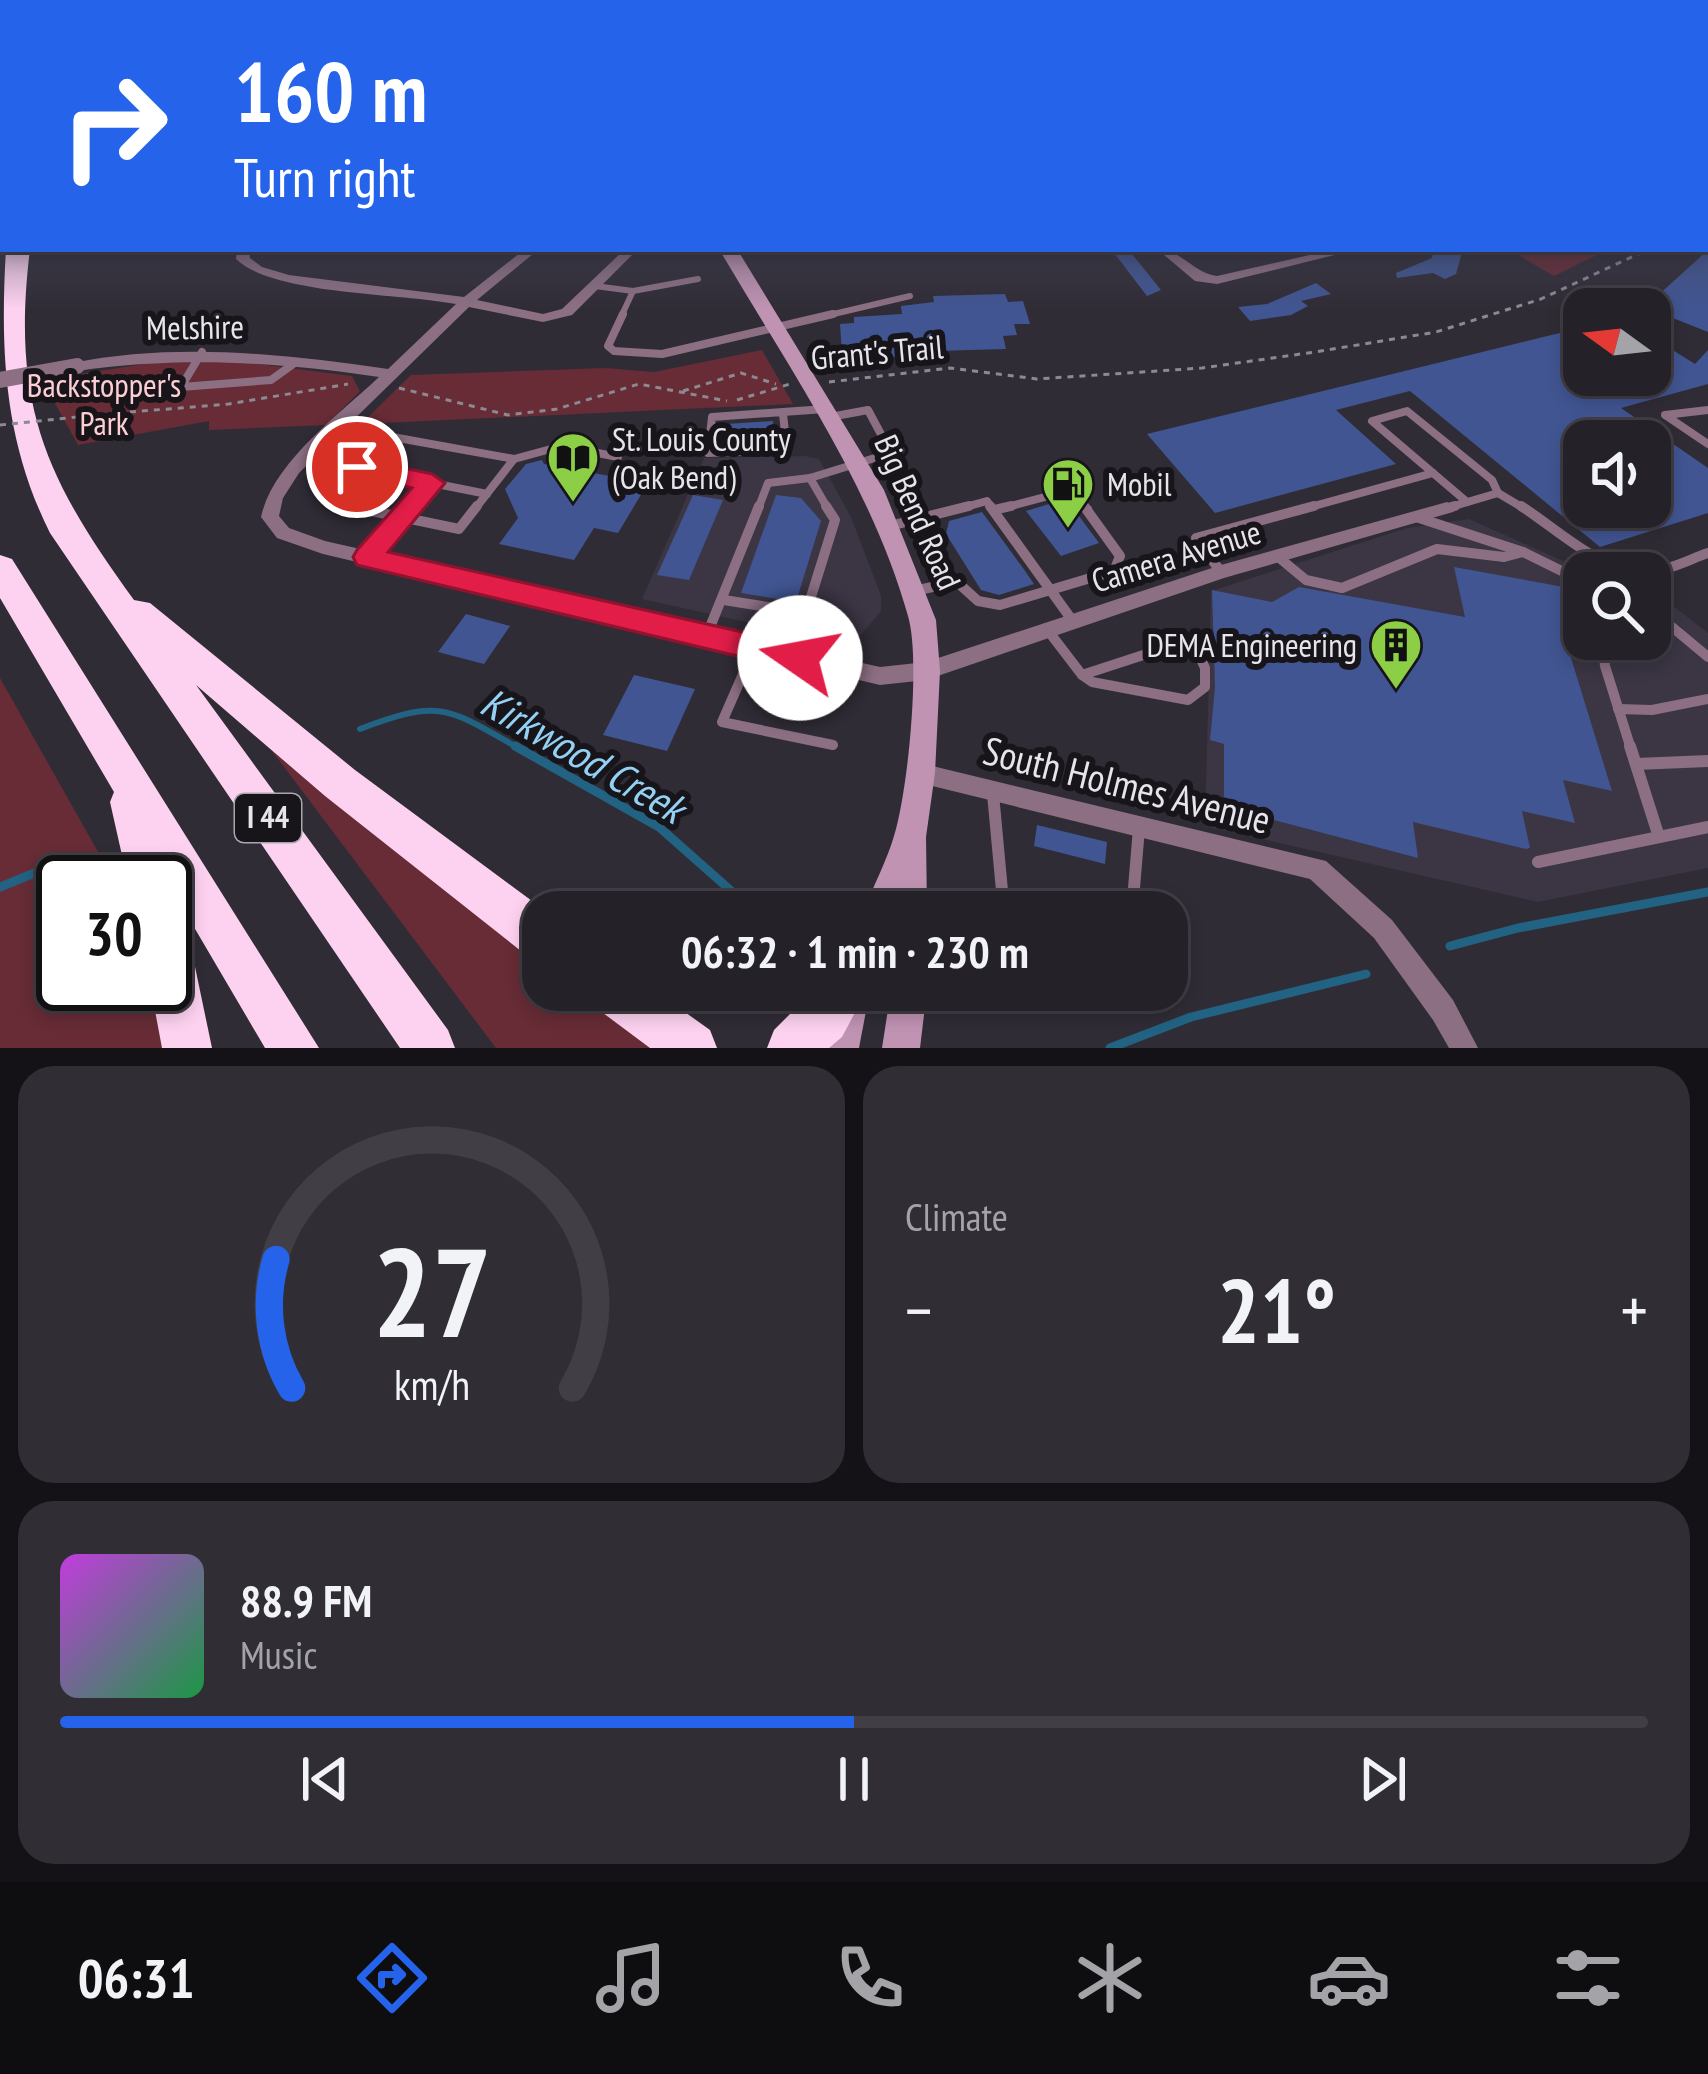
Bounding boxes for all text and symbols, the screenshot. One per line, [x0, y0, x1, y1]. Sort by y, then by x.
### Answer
text: 160 m [234, 36, 427, 145]
icon: right [36, 48, 192, 204]
text: Turn right [234, 142, 415, 212]
north arrow [1563, 288, 1671, 396]
map controls [1563, 288, 1671, 660]
street label: Melshire [146, 304, 244, 349]
street label: Grant's Trail [809, 324, 945, 379]
park label: Backstopper's Park [27, 363, 181, 444]
pin [306, 416, 408, 518]
place label: St. Louis County (Oak Bend) [612, 417, 791, 498]
button: sound [1563, 420, 1671, 528]
street label: Big Bend Road [865, 428, 972, 596]
library icon: St. Louis County (Oak Bend) [545, 430, 601, 504]
icon: arrive [324, 434, 390, 500]
fuel station icon: Mobil [1040, 456, 1096, 530]
place label: Mobil [1107, 462, 1172, 505]
street label: Camera Avenue [1086, 509, 1266, 602]
button: search [1563, 552, 1671, 660]
position arrow [737, 595, 863, 721]
building icon: DEMA Engineering [1368, 617, 1424, 691]
place label: DEMA Engineering [1146, 623, 1357, 666]
water label: Kirkwood Creek [472, 674, 699, 837]
street label: South Holmes Avenue [978, 724, 1276, 845]
road number: I 44 [235, 794, 301, 842]
speed limit sign: 30 [36, 855, 192, 1011]
text: 06:32 · 1 min · 230 m [681, 922, 1029, 980]
text: Climate [905, 1191, 1008, 1242]
text: 27 [372, 1210, 491, 1371]
text: 21° [1217, 1251, 1336, 1368]
text: − [905, 1267, 932, 1352]
text: + [1621, 1267, 1648, 1352]
text: km/h [393, 1355, 470, 1411]
text: 88.9 FM [240, 1571, 372, 1629]
text: Music [240, 1629, 317, 1680]
icon: previous [292, 1746, 358, 1812]
icon: pause [821, 1746, 887, 1812]
icon: next [1350, 1746, 1416, 1812]
icon: directions [350, 1936, 434, 2020]
icon: music [589, 1936, 673, 2020]
icon: phone [828, 1936, 912, 2020]
icon: climate [1068, 1936, 1152, 2020]
icon: car [1307, 1936, 1391, 2020]
icon: filters [1546, 1936, 1630, 2020]
text: 06:31 [78, 1943, 194, 2013]

